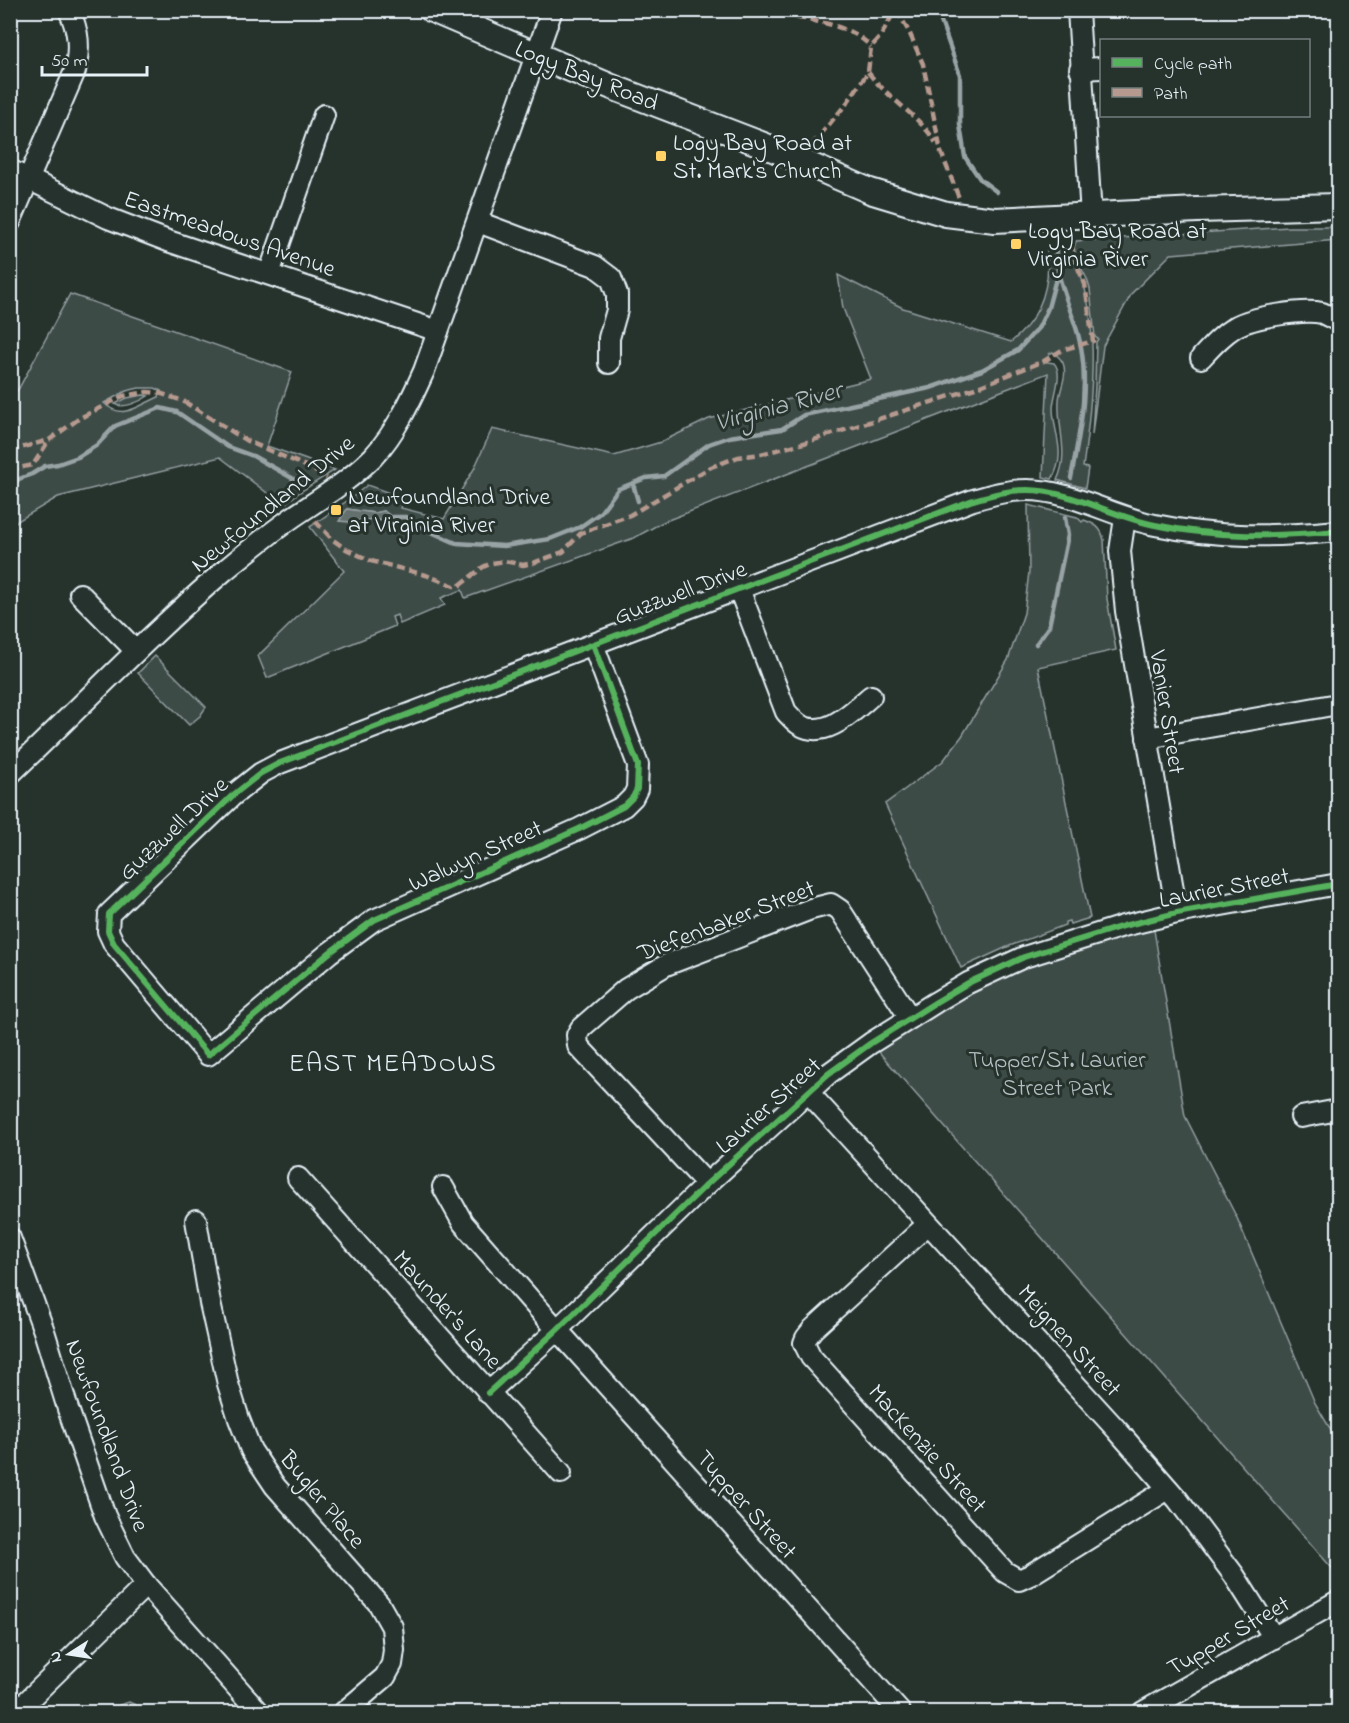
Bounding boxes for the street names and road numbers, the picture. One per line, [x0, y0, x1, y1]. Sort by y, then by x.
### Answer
street label: Logy Bay Road [509, 33, 664, 123]
street label: Eastmeadows Avenue [119, 183, 340, 288]
street label: Newfoundland Drive [184, 428, 363, 582]
street label: Guzzwell Drive [610, 553, 753, 636]
street label: Vanier Street [1138, 647, 1193, 777]
street label: Guzzwell Drive [112, 769, 238, 890]
street label: Walwyn Street [404, 812, 549, 903]
street label: Laurier Street [1156, 860, 1293, 919]
street label: Diefenbaker Street [632, 872, 821, 973]
street label: Laurier Street [709, 1050, 830, 1164]
street label: Maunder's Lane [383, 1243, 509, 1378]
street label: Meignen Street [1008, 1277, 1128, 1406]
street label: Newfoundland Drive [55, 1335, 157, 1537]
street label: MacKenzie Street [858, 1377, 994, 1522]
street label: Bugler Place [269, 1443, 373, 1558]
street label: Tupper Street [686, 1443, 804, 1568]
street label: Tupper Street [1161, 1588, 1297, 1687]

